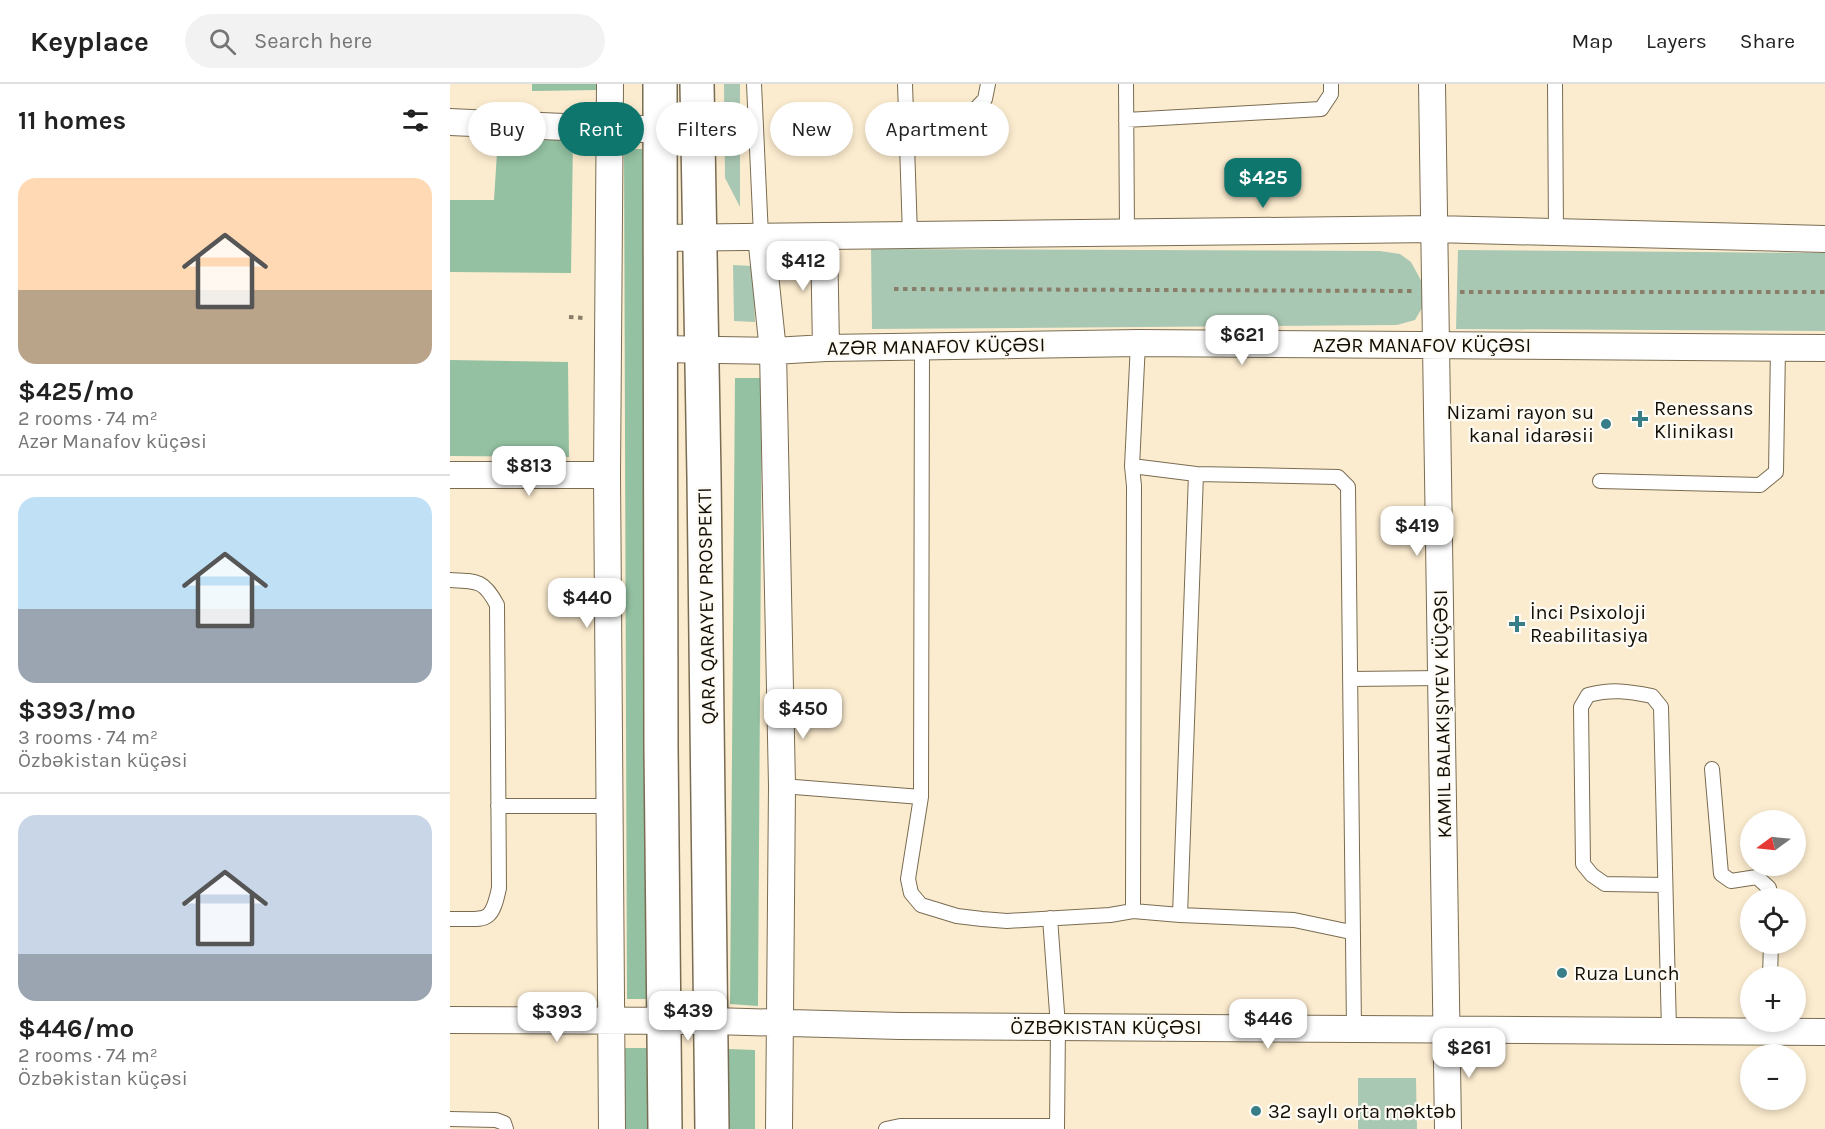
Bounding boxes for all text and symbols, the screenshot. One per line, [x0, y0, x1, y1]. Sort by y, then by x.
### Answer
search box [185, 14, 605, 68]
text: Keyplace [30, 25, 149, 58]
icon: search [206, 25, 239, 58]
text: Search here [254, 28, 372, 54]
text: Map [1571, 29, 1613, 53]
text: Layers [1646, 29, 1707, 53]
text: Share [1740, 29, 1795, 53]
chip: Buy [468, 102, 546, 156]
chip: Rent [558, 102, 644, 156]
chip: Filters [656, 102, 758, 156]
chip: New [770, 102, 853, 156]
chip: Apartment [865, 102, 1009, 156]
icon: filters [399, 104, 432, 137]
text: 11 homes [18, 105, 126, 136]
pin: $425 [1227, 158, 1299, 209]
text: $425 [1238, 166, 1288, 189]
icon: home [171, 217, 279, 325]
pin: $412 [767, 241, 839, 292]
text: $412 [781, 249, 825, 272]
pin: $621 [1206, 315, 1278, 366]
text: $621 [1219, 323, 1265, 346]
street label: AZƏR MANAFOV KÜÇƏSI [827, 333, 1045, 360]
street label: AZƏR MANAFOV KÜÇƏSI [1313, 334, 1531, 357]
text: $425/mo [18, 376, 134, 407]
place label: Renessans Klinikası [1654, 397, 1753, 443]
place label: Nizami rayon su kanal idarəsii [1447, 401, 1594, 447]
text: 2 rooms · 74 m² [18, 407, 158, 430]
marker: Renessans Klinikası [1631, 410, 1649, 428]
marker: Nizami rayon su kanal idarəsii [1599, 417, 1613, 431]
text: Azər Manafov küçəsi [18, 430, 207, 453]
pin: $813 [493, 446, 565, 497]
text: $813 [506, 454, 552, 477]
street label: QARA QARAYEV PROSPEKTI [693, 487, 720, 725]
pin: $419 [1381, 506, 1453, 557]
text: $419 [1394, 514, 1440, 537]
icon: home [171, 536, 279, 644]
pin: $440 [551, 578, 623, 629]
text: $440 [562, 586, 612, 609]
street label: KAMIL BALAKIŞIYEV KÜÇƏSI [1429, 589, 1456, 839]
place label: İnci Psixoloji Reabilitasiya [1530, 601, 1648, 647]
marker: İnci Psixoloji Reabilitasiya [1508, 615, 1526, 633]
pin: $450 [767, 689, 839, 740]
text: $393/mo [18, 695, 136, 726]
text: $450 [778, 697, 828, 720]
text: 3 rooms · 74 m² [18, 726, 158, 749]
text: Özbəkistan küçəsi [18, 749, 188, 772]
north arrow [1740, 810, 1806, 876]
map controls [1740, 810, 1806, 1110]
icon: home [171, 854, 279, 962]
button: locate [1740, 888, 1806, 954]
place label: Ruza Lunch [1574, 962, 1680, 985]
marker: Ruza Lunch [1555, 966, 1569, 980]
button: + [1740, 966, 1806, 1032]
pin: $439 [652, 991, 724, 1042]
pin: $393 [521, 992, 593, 1043]
text: $439 [663, 999, 713, 1022]
pin: $446 [1232, 999, 1304, 1050]
text: $393 [532, 1000, 582, 1023]
text: $446 [1243, 1007, 1293, 1030]
text: $446/mo [18, 1013, 134, 1044]
street label: ÖZBƏKISTAN KÜÇƏSI [1010, 1016, 1202, 1039]
pin: $261 [1433, 1028, 1505, 1079]
text: $261 [1446, 1036, 1492, 1059]
text: 2 rooms · 74 m² [18, 1044, 158, 1067]
button: − [1740, 1044, 1806, 1110]
text: Özbəkistan küçəsi [18, 1067, 188, 1090]
place label: 32 saylı orta məktəb [1268, 1100, 1456, 1123]
marker: 32 saylı orta məktəb [1249, 1104, 1263, 1118]

